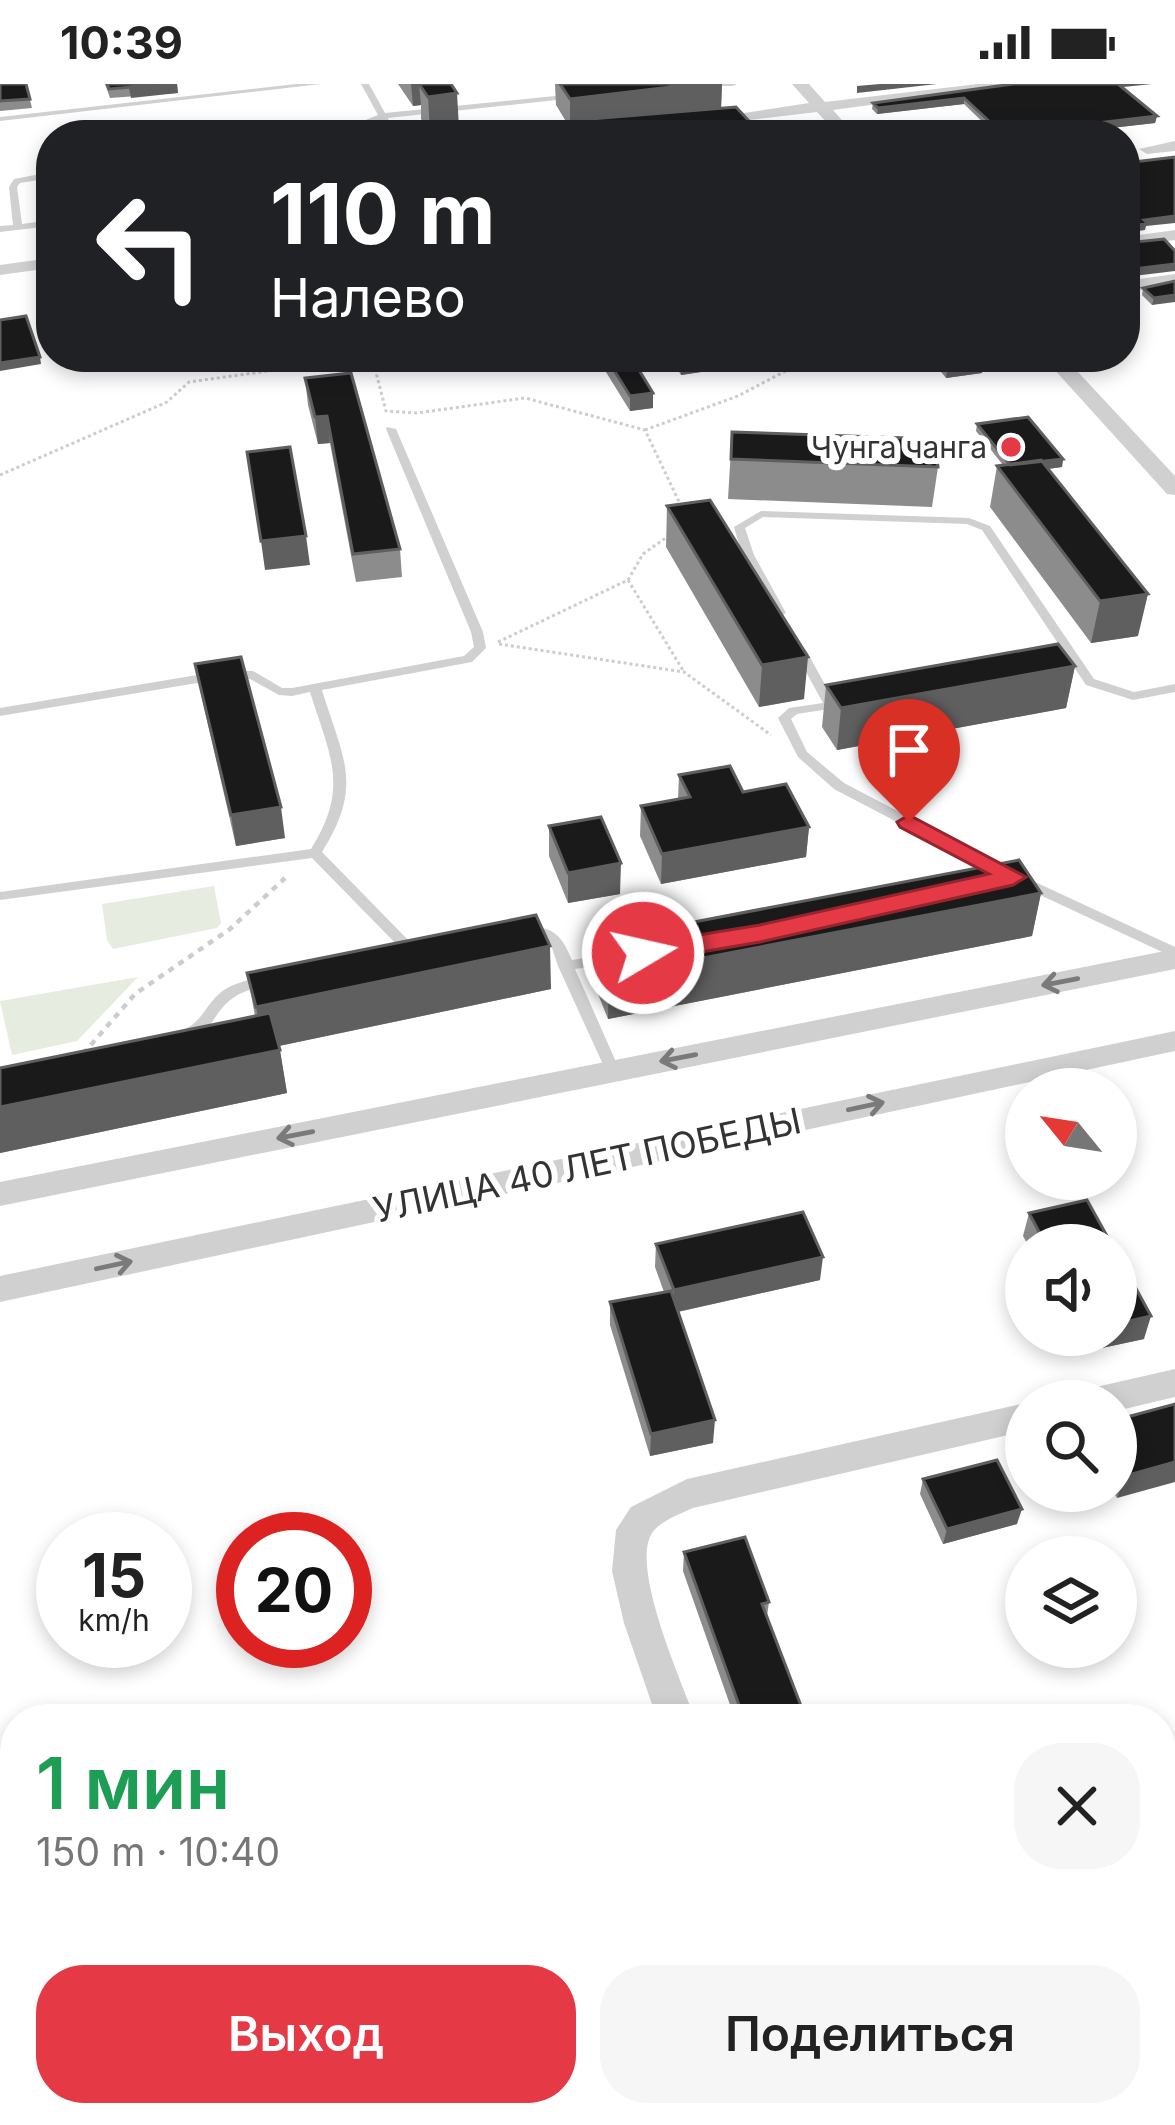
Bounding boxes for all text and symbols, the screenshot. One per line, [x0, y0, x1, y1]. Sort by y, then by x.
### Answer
text: 10:39 [60, 15, 183, 70]
text: 110 m [270, 163, 496, 264]
icon: left [72, 168, 228, 324]
text: Налево [270, 265, 466, 330]
place label: Чунга чанга [811, 429, 987, 465]
marker: Чунга чанга [998, 434, 1024, 460]
pin [858, 699, 960, 822]
icon: arrive [876, 717, 942, 783]
position arrow [580, 890, 706, 1016]
one-way arrow [1042, 971, 1080, 994]
one-way arrow [659, 1048, 698, 1070]
north arrow [1005, 1068, 1137, 1200]
map controls [1005, 1068, 1137, 1668]
one-way arrow [845, 1094, 884, 1116]
street label: УЛИЦА 40 ЛЕТ ПОБЕДЫ [369, 1098, 805, 1232]
one-way arrow [277, 1124, 315, 1147]
button: sound [1005, 1224, 1137, 1356]
one-way arrow [94, 1253, 133, 1275]
button: search [1005, 1380, 1137, 1512]
speed limit sign: 20 [216, 1512, 372, 1668]
button: layers [1005, 1536, 1137, 1668]
text: 15 [82, 1539, 146, 1611]
text: km/h [78, 1602, 150, 1638]
text: 1 мин [36, 1739, 230, 1826]
button: close [1014, 1743, 1140, 1869]
text: 150 m · 10:40 [36, 1828, 280, 1875]
button: Выход [36, 1965, 576, 2103]
button: Поделиться [600, 1965, 1140, 2103]

